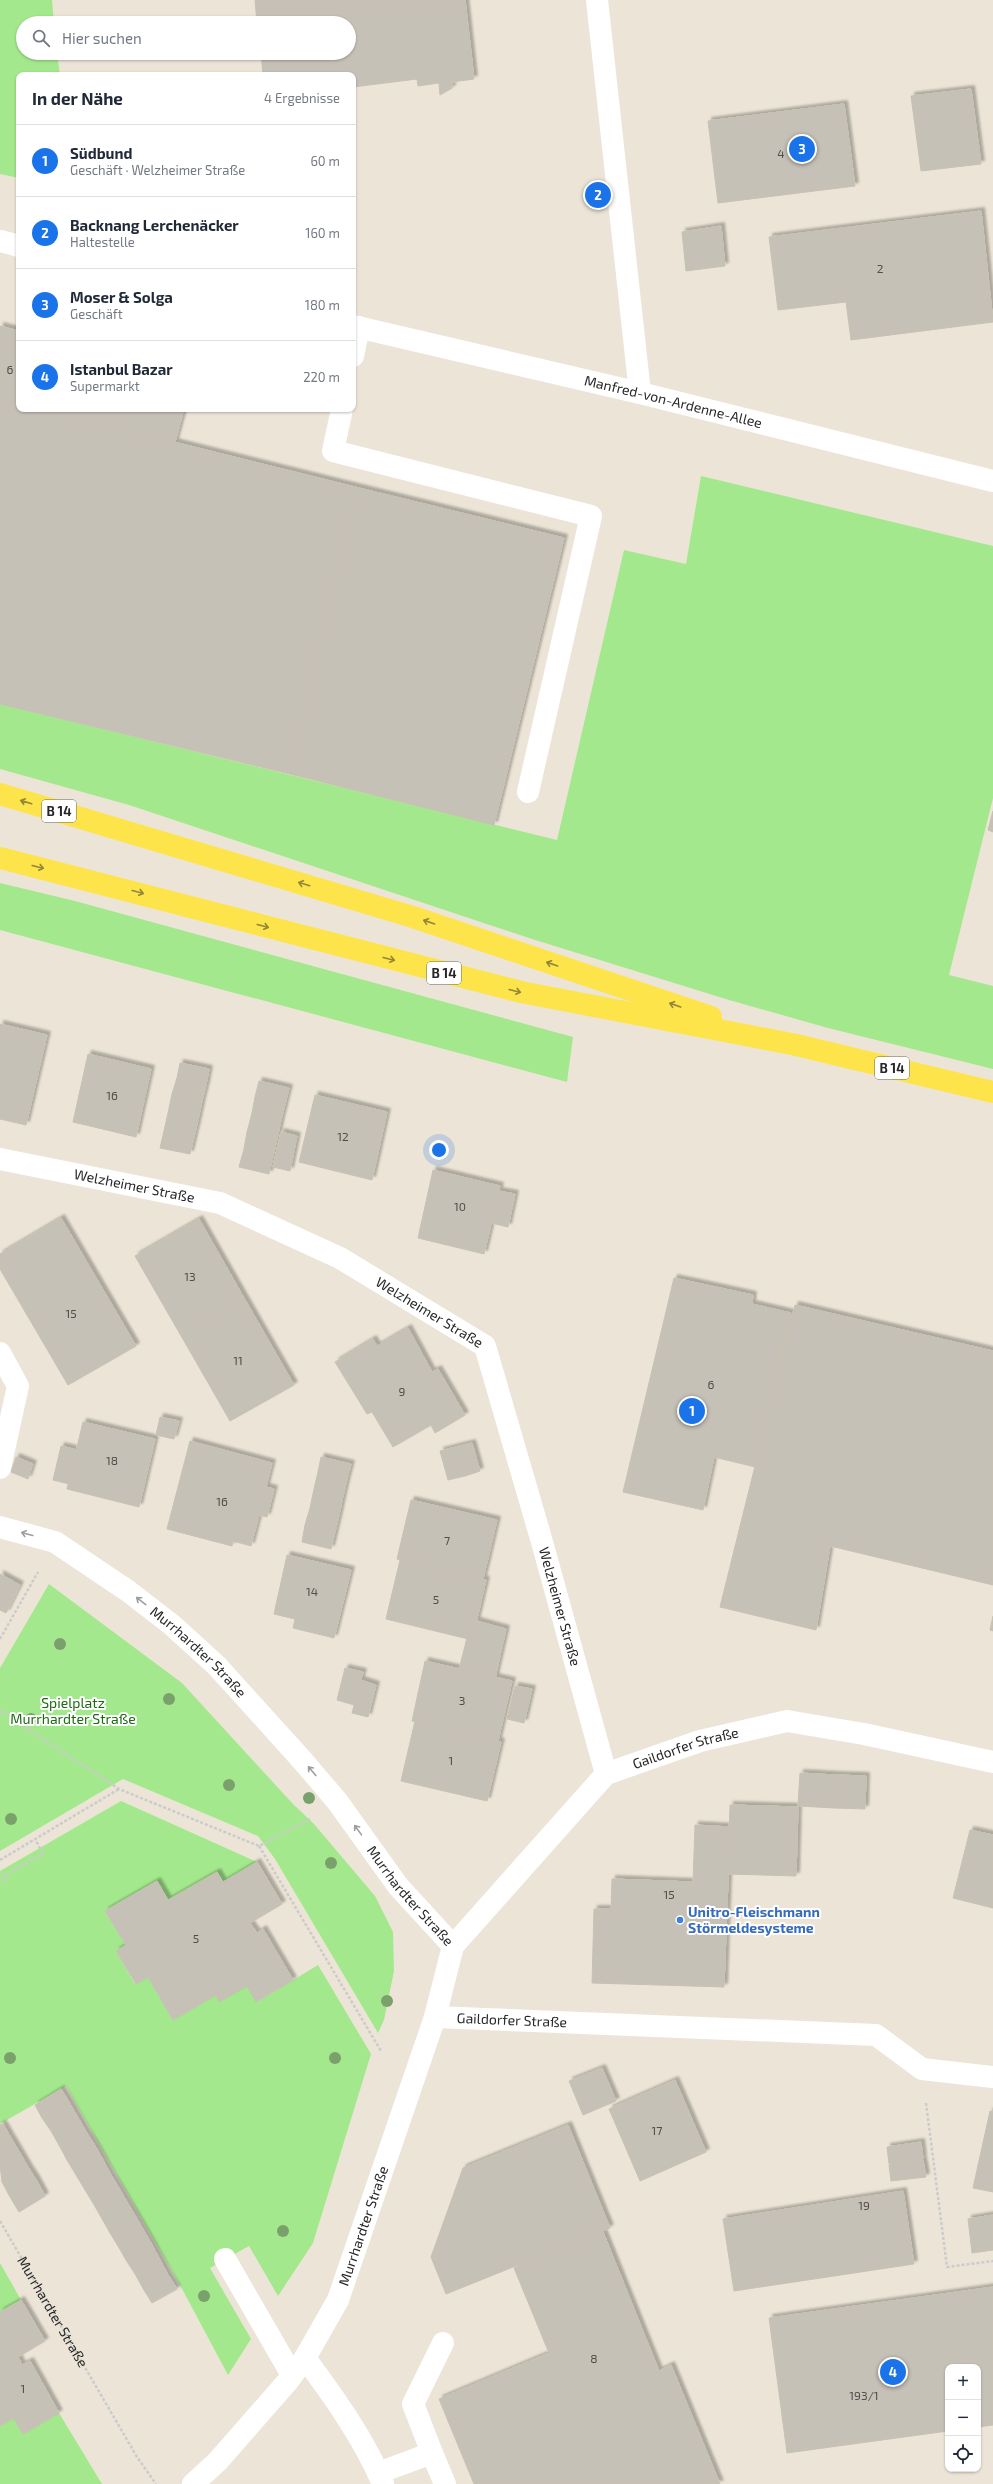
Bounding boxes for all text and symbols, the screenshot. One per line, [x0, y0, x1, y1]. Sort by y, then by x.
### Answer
search box [16, 16, 356, 60]
icon: search [30, 27, 52, 49]
text: Hier suchen [62, 29, 142, 47]
text: In der Nähe [32, 88, 123, 108]
text: 4 Ergebnisse [264, 90, 340, 106]
pin: 3 [789, 134, 815, 164]
text: Südbund [70, 144, 132, 162]
house number: 4 [777, 146, 785, 160]
text: 1 [42, 153, 48, 169]
text: 60 m [310, 153, 340, 169]
text: Geschäft · Welzheimer Straße [70, 162, 245, 178]
pin: 2 [585, 180, 611, 210]
text: Backnang Lerchenäcker [70, 216, 239, 234]
text: 2 [41, 225, 49, 241]
text: 160 m [305, 225, 340, 241]
text: Haltestelle [70, 234, 135, 250]
house number: 2 [877, 261, 884, 275]
text: Moser & Solga [70, 288, 173, 306]
text: 3 [41, 297, 49, 313]
text: 180 m [305, 297, 340, 313]
text: Geschäft [70, 306, 123, 322]
text: Istanbul Bazar [70, 360, 173, 378]
house number: 6 [7, 362, 14, 376]
text: 4 [41, 369, 49, 385]
text: 220 m [303, 369, 340, 385]
street label: Manfred-von-Ardenne-Allee [583, 371, 764, 431]
text: Supermarkt [70, 378, 140, 394]
one-way arrow [20, 797, 33, 805]
road number: B 14 [42, 800, 76, 822]
one-way arrow [31, 864, 44, 872]
one-way arrow [298, 880, 311, 887]
one-way arrow [131, 889, 144, 897]
one-way arrow [422, 918, 435, 925]
one-way arrow [257, 923, 270, 930]
one-way arrow [382, 955, 395, 963]
one-way arrow [546, 959, 558, 967]
road number: B 14 [427, 962, 461, 984]
one-way arrow [508, 987, 521, 995]
one-way arrow [669, 1001, 682, 1008]
road number: B 14 [875, 1057, 909, 1079]
house number: 16 [106, 1088, 118, 1102]
house number: 12 [337, 1129, 349, 1143]
your location [429, 1140, 449, 1160]
street label: Welzheimer Straße [73, 1165, 196, 1206]
house number: 10 [454, 1199, 466, 1213]
house number: 13 [184, 1269, 196, 1283]
street label: Welzheimer Straße [373, 1273, 487, 1351]
house number: 15 [65, 1306, 77, 1320]
house number: 11 [233, 1353, 243, 1367]
house number: 6 [708, 1377, 715, 1391]
house number: 9 [399, 1384, 406, 1398]
pin: 1 [679, 1396, 705, 1426]
house number: 18 [106, 1453, 118, 1467]
house number: 16 [216, 1494, 228, 1508]
one-way arrow [21, 1530, 34, 1537]
house number: 7 [444, 1533, 450, 1547]
street label: Welzheimer Straße [536, 1545, 585, 1668]
house number: 14 [306, 1584, 318, 1598]
house number: 5 [433, 1592, 439, 1606]
one-way arrow [136, 1596, 147, 1605]
street label: Murrhardter Straße [147, 1602, 250, 1701]
house number: 3 [459, 1693, 465, 1707]
park label: Spielplatz Murrhardter Straße [10, 1694, 136, 1727]
street label: Gaildorfer Straße [630, 1723, 740, 1772]
house number: 1 [449, 1753, 453, 1767]
one-way arrow [307, 1766, 316, 1777]
one-way arrow [353, 1825, 362, 1836]
street label: Murrhardter Straße [364, 1842, 457, 1949]
house number: 15 [663, 1887, 675, 1901]
place label: Unitro-Fleischmann Störmeldesysteme [688, 1903, 820, 1936]
marker: Unitro-Fleischmann Störmeldesysteme [675, 1915, 685, 1925]
house number: 5 [193, 1931, 199, 1945]
street label: Gaildorfer Straße [456, 2009, 567, 2030]
house number: 17 [652, 2123, 662, 2137]
street label: Murrhardter Straße [335, 2164, 391, 2288]
house number: 19 [858, 2198, 870, 2212]
street label: Murrhardter Straße [14, 2253, 92, 2370]
house number: 8 [590, 2351, 598, 2365]
pin: 4 [880, 2357, 906, 2387]
map controls [945, 2364, 981, 2472]
button: + [945, 2364, 981, 2400]
house number: 1 [21, 2381, 25, 2395]
house number: 193/1 [849, 2388, 879, 2402]
button: − [945, 2400, 981, 2436]
button: locate [945, 2436, 981, 2472]

